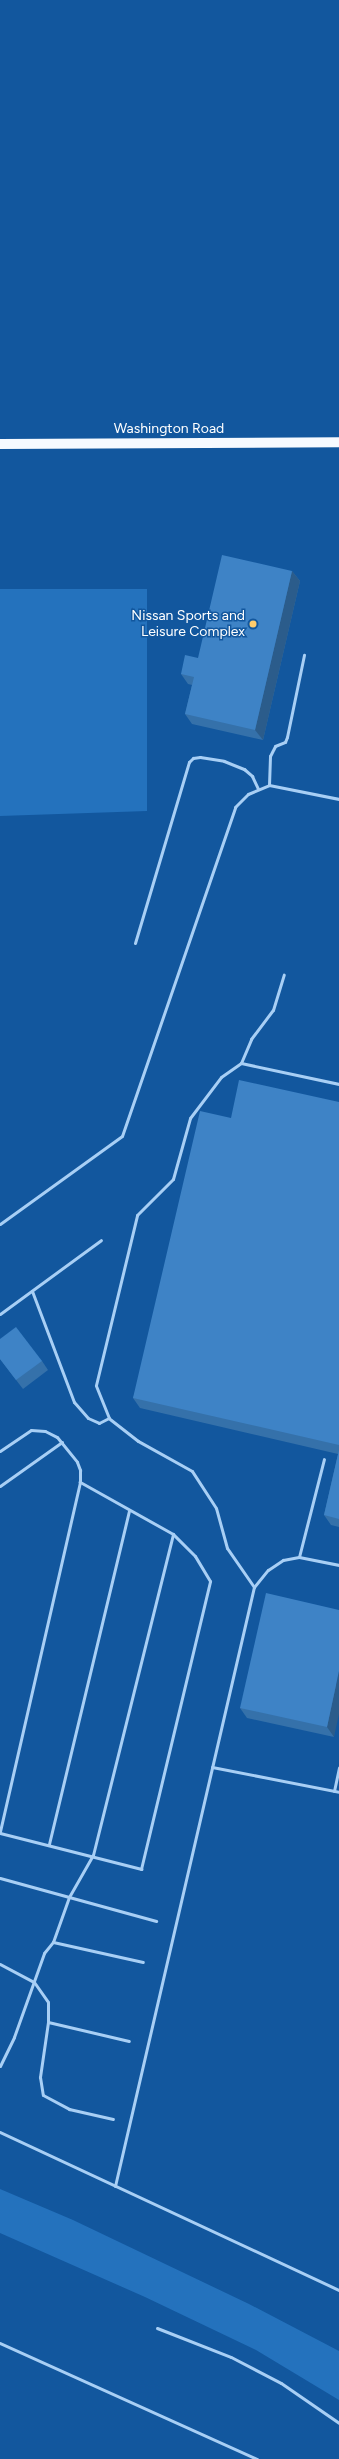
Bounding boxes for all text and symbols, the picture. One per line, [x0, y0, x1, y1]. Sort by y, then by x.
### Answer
street label: Washington Road [114, 421, 224, 437]
place label: Nissan Sports and Leisure Complex [131, 608, 245, 640]
marker: Nissan Sports and Leisure Complex [248, 619, 258, 629]

